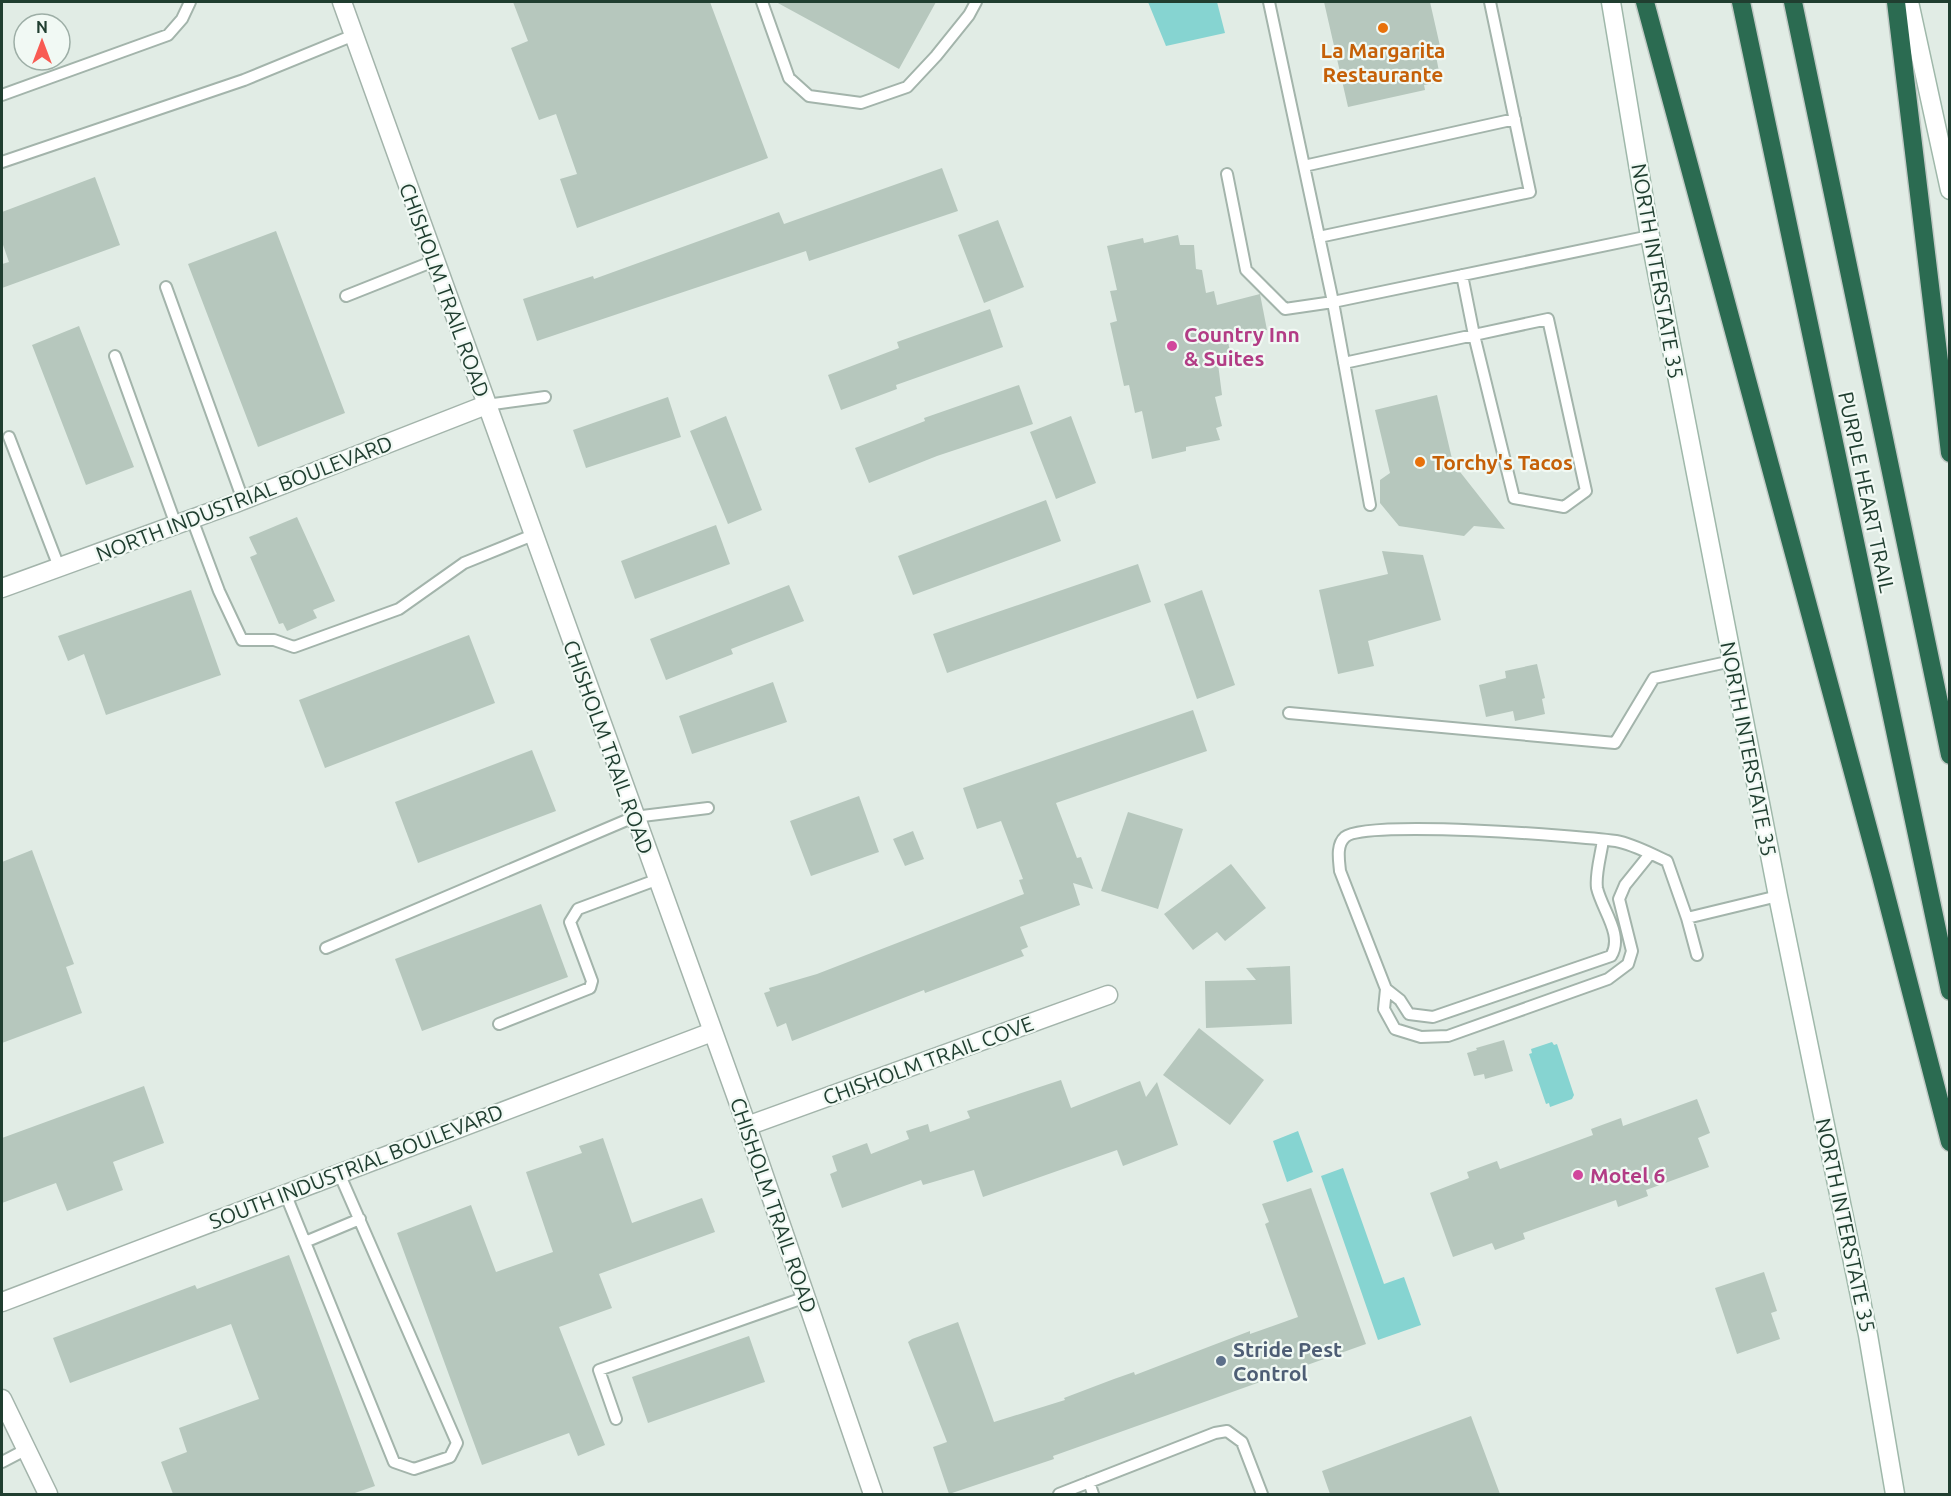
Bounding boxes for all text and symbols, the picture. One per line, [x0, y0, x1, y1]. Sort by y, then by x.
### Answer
north arrow [12, 12, 72, 72]
text: N [36, 18, 48, 36]
marker: La Margarita Restaurante [1376, 21, 1390, 35]
place label: La Margarita Restaurante [1320, 38, 1446, 86]
street label: NORTH INTERSTATE 35 [1627, 161, 1689, 381]
street label: CHISHOLM TRAIL ROAD [395, 180, 495, 400]
place label: Country Inn & Suites [1184, 322, 1300, 370]
marker: Country Inn & Suites [1165, 339, 1179, 353]
street label: PURPLE HEART TRAIL [1834, 389, 1900, 595]
street label: NORTH INDUSTRIAL BOULEVARD [92, 430, 396, 566]
place label: Torchy's Tacos [1432, 450, 1573, 474]
marker: Torchy's Tacos [1413, 455, 1427, 469]
street label: CHISHOLM TRAIL ROAD [559, 637, 659, 857]
street label: NORTH INTERSTATE 35 [1716, 640, 1782, 858]
street label: CHISHOLM TRAIL COVE [819, 1011, 1037, 1109]
street label: CHISHOLM TRAIL ROAD [726, 1094, 822, 1316]
street label: SOUTH INDUSTRIAL BOULEVARD [206, 1099, 506, 1233]
street label: NORTH INTERSTATE 35 [1812, 1116, 1880, 1334]
place label: Motel 6 [1590, 1163, 1665, 1187]
marker: Motel 6 [1571, 1168, 1585, 1182]
place label: Stride Pest Control [1233, 1337, 1342, 1385]
marker: Stride Pest Control [1214, 1354, 1228, 1368]

